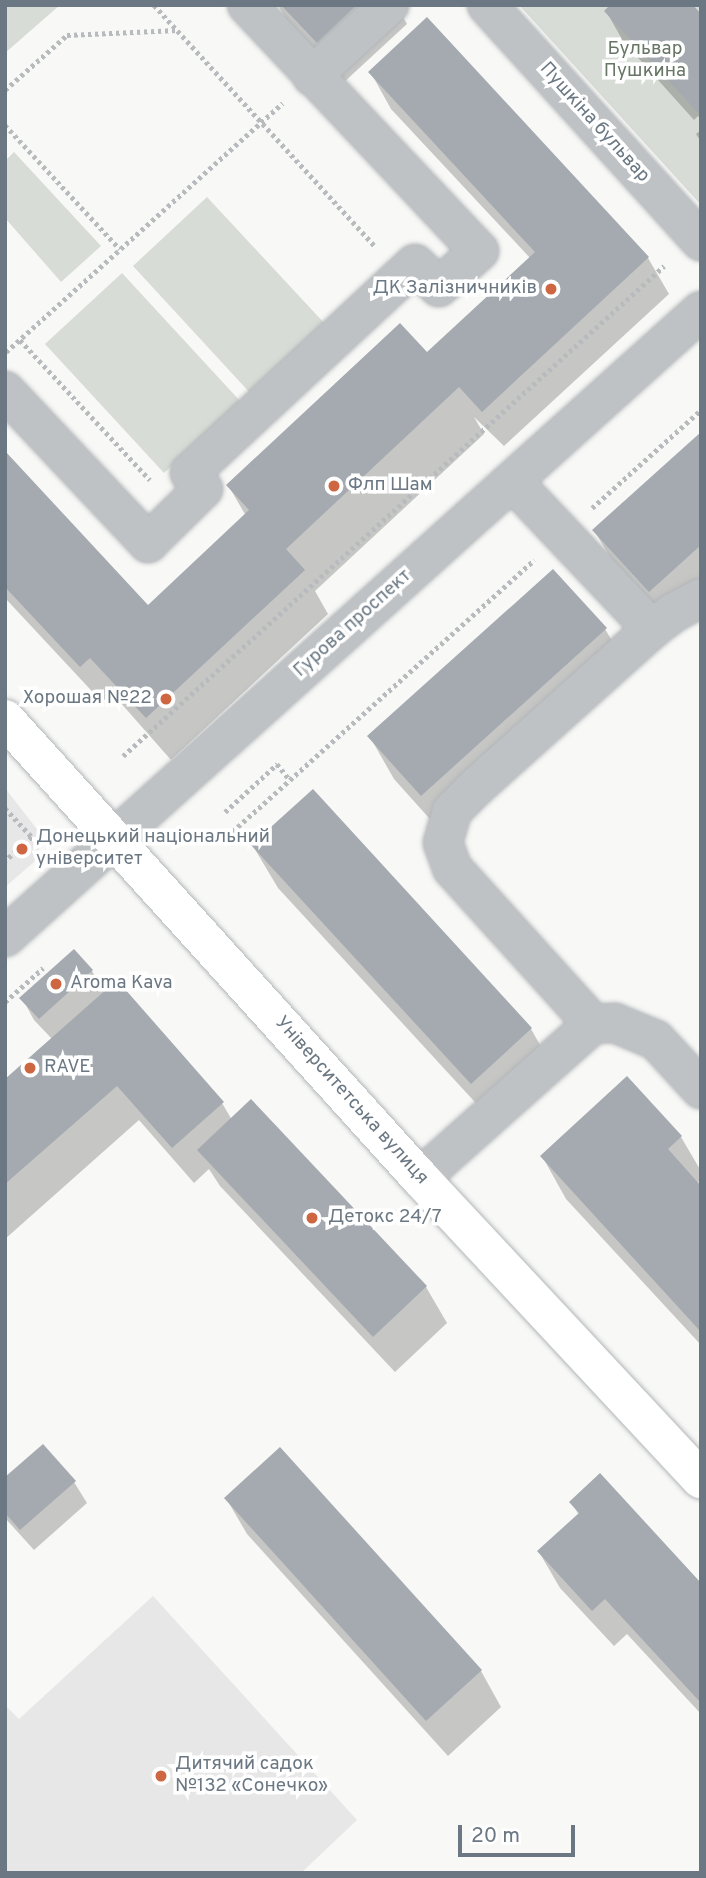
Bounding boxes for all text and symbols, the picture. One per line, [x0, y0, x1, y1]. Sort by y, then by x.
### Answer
park label: Бульвар Пушкина [604, 39, 686, 83]
street label: Пушкіна бульвар [534, 58, 654, 188]
place label: ДК Залізничників [372, 278, 537, 300]
marker: ДК Залізничників [543, 281, 559, 297]
place label: Флп Шам [348, 475, 433, 497]
marker: Флп Шам [326, 478, 342, 494]
street label: Гурова проспект [290, 565, 416, 683]
place label: Хорошая №22 [23, 688, 152, 710]
marker: Хорошая №22 [158, 691, 174, 707]
place label: Донецький національний університет [36, 827, 270, 871]
marker: Донецький національний університет [14, 841, 30, 857]
place label: Aroma Kava [70, 973, 173, 995]
marker: Aroma Kava [48, 976, 64, 992]
street label: Університетська вулиця [269, 1012, 433, 1190]
place label: RAVE [44, 1057, 91, 1079]
marker: RAVE [22, 1060, 38, 1076]
place label: Детокс 24/7 [328, 1207, 442, 1229]
marker: Детокс 24/7 [302, 1208, 322, 1228]
place label: Дитячий садок №132 «Сонечко» [175, 1754, 328, 1798]
marker: Дитячий садок №132 «Сонечко» [153, 1768, 169, 1784]
scale bar [461, 1812, 578, 1856]
text: 20 m [471, 1823, 520, 1850]

